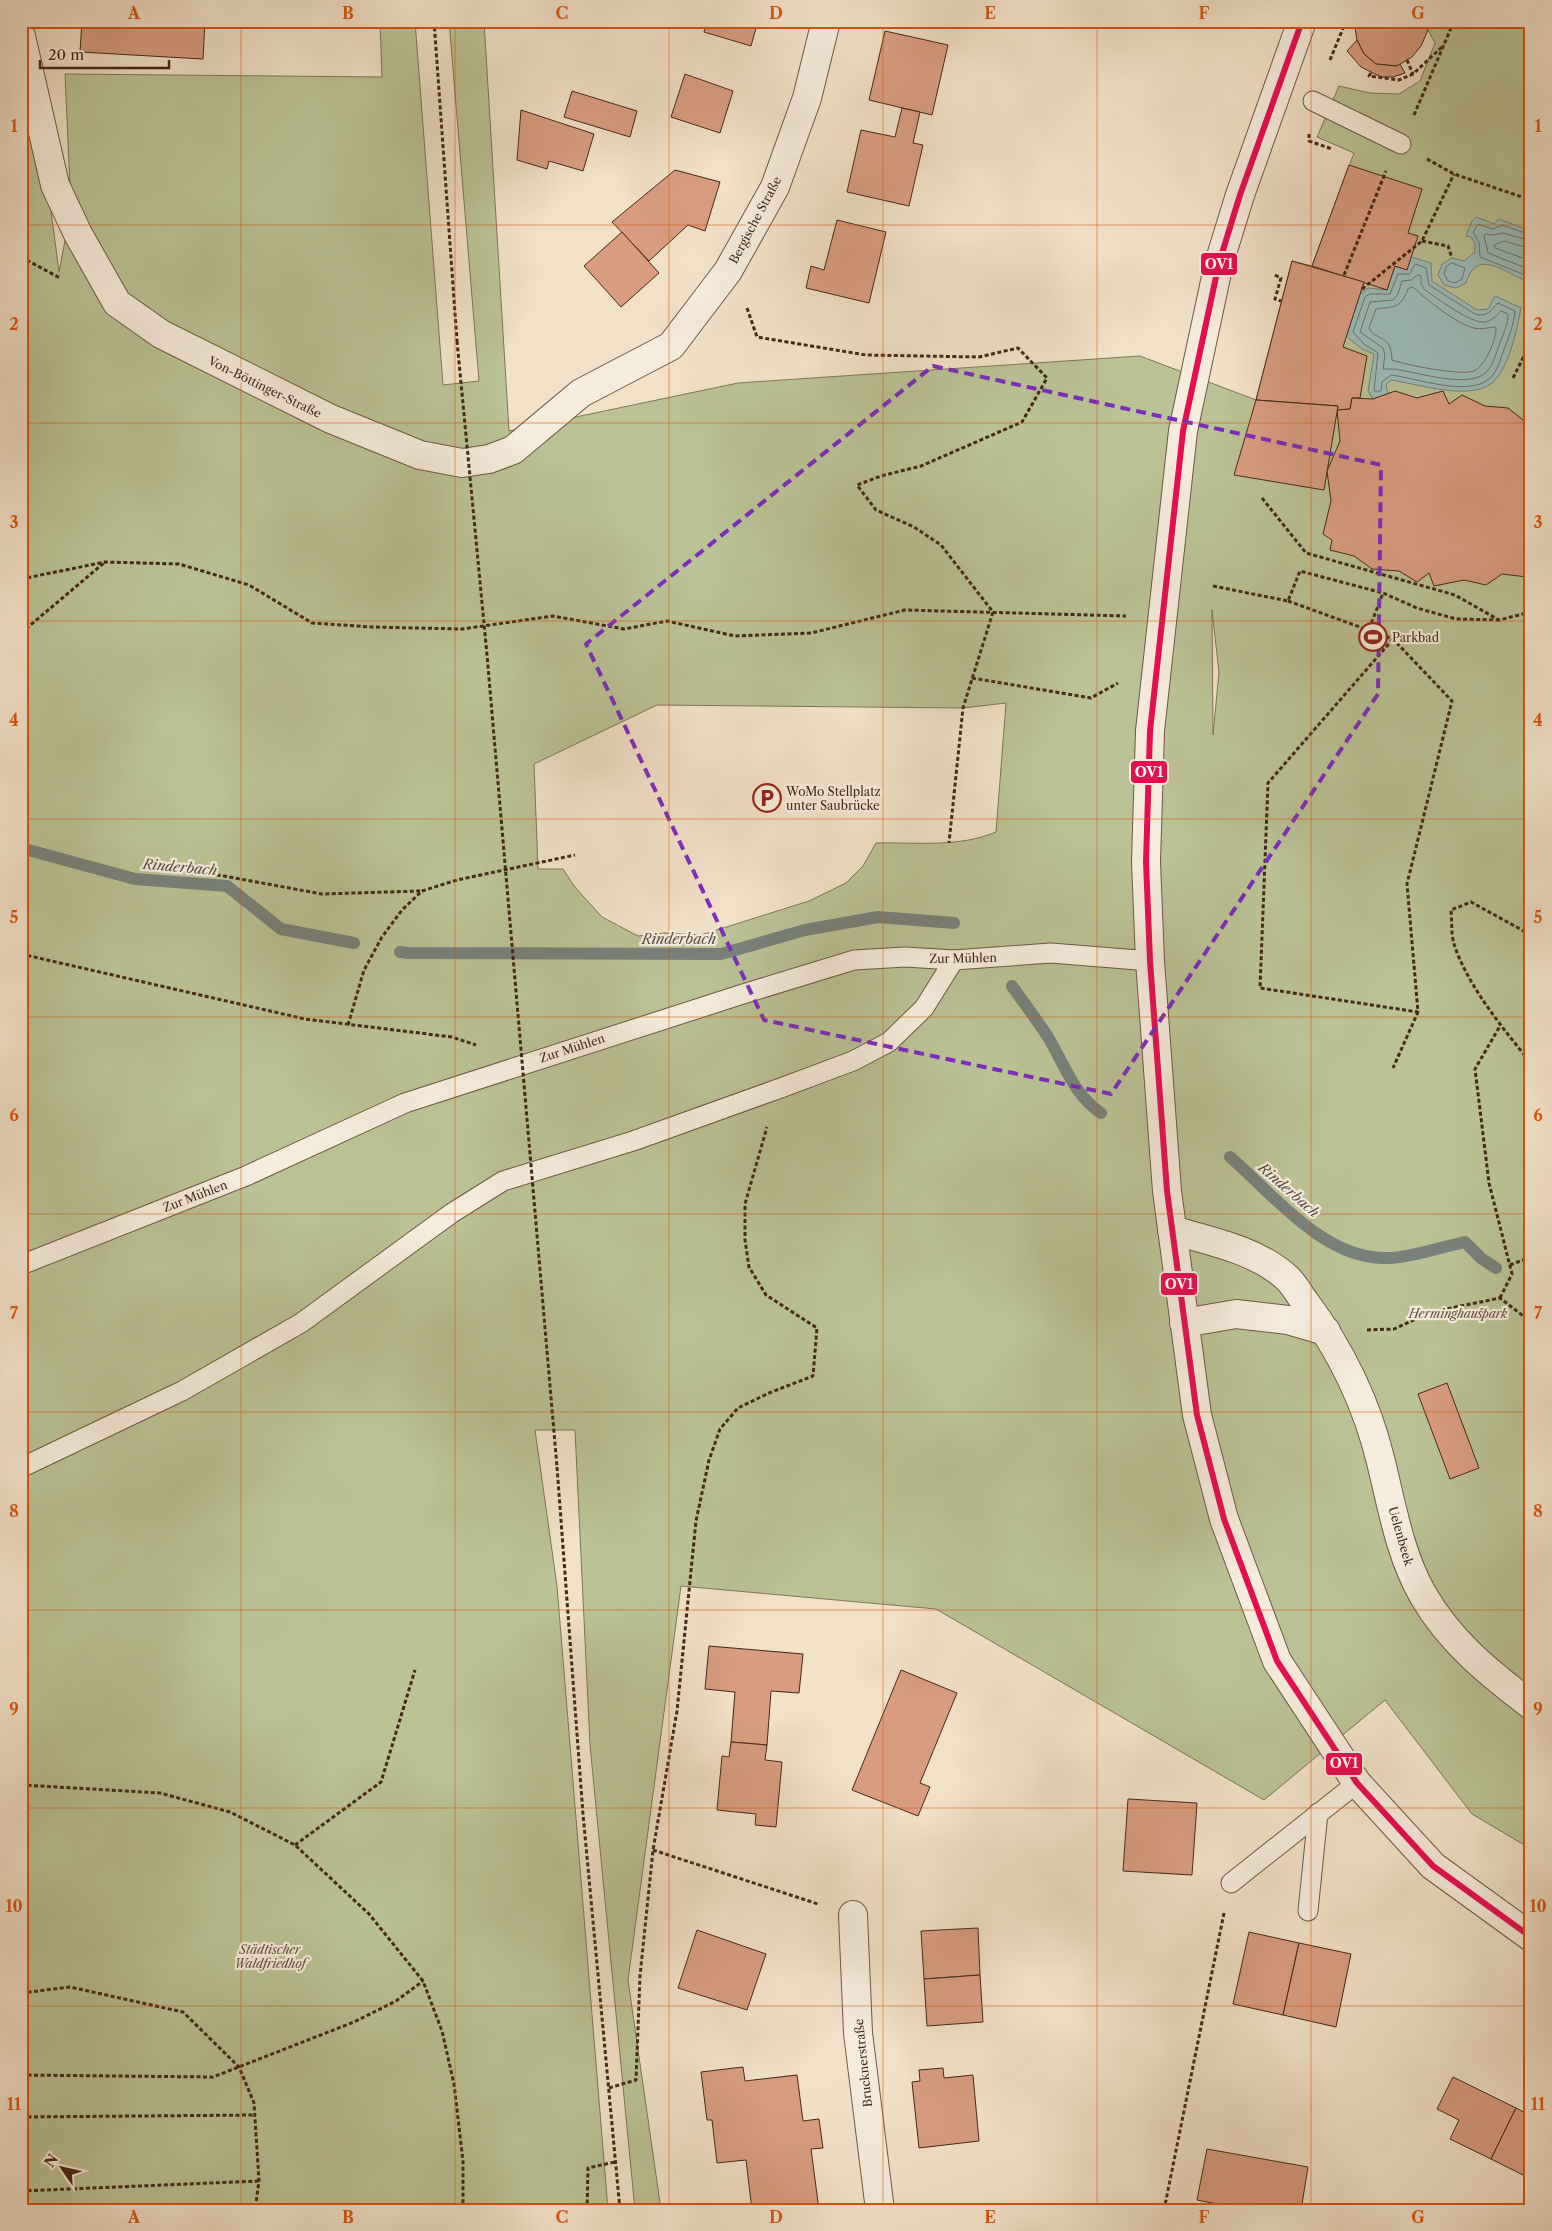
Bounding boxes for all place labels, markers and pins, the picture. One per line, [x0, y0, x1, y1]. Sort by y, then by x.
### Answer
sports icon: Parkbad [1358, 622, 1388, 652]
place label: Parkbad [1392, 630, 1440, 645]
parking icon: WoMo Stellplatz unter Saubrücke [752, 783, 782, 813]
place label: WoMo Stellplatz unter Saubrücke [785, 784, 881, 813]

